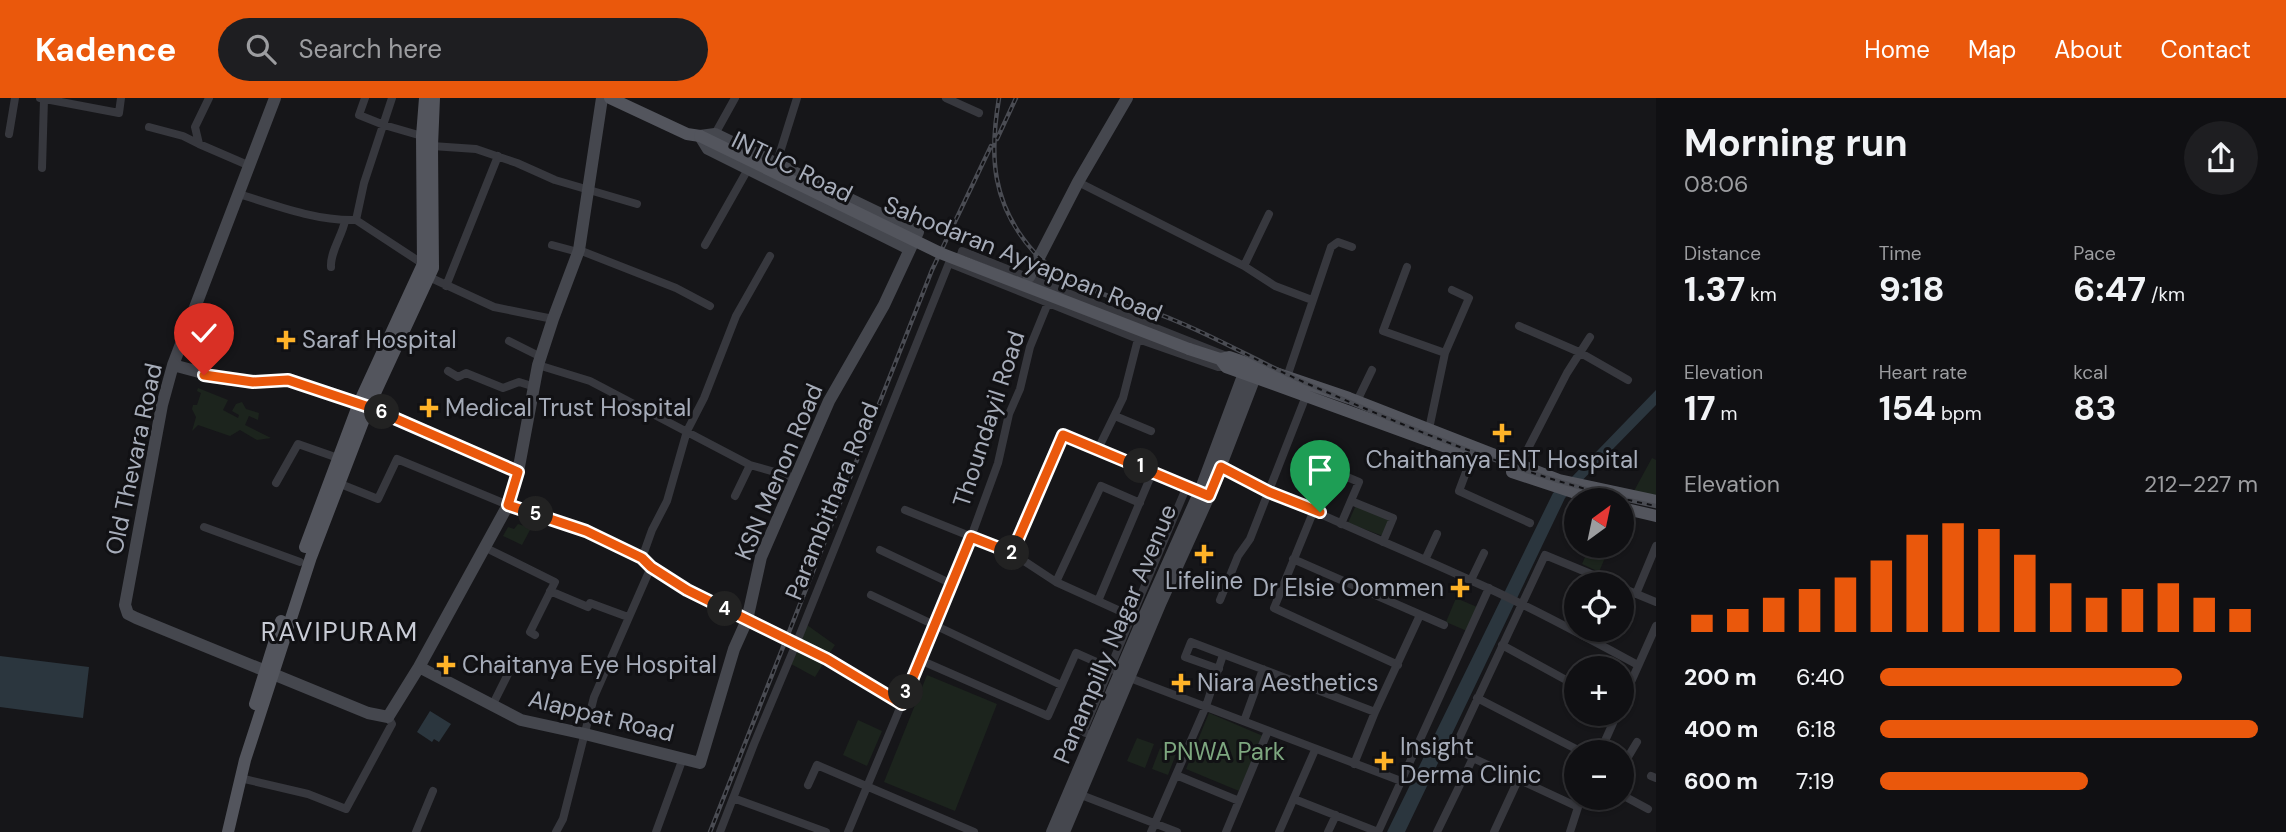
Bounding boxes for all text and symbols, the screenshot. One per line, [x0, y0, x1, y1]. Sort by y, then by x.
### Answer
search box [218, 18, 708, 81]
text: Kadence [35, 28, 176, 71]
icon: search [242, 30, 280, 68]
text: Search here [298, 32, 442, 66]
text: Home [1864, 34, 1930, 65]
text: Map [1968, 34, 2016, 65]
text: About [2054, 34, 2123, 65]
text: Contact [2161, 34, 2251, 65]
text: Morning run [1684, 118, 1908, 168]
button: share [2184, 121, 2258, 195]
street label: INTUC Road [727, 124, 858, 209]
text: 08:06 [1684, 169, 1749, 199]
street label: Sahodaran Ayyappan Road [879, 188, 1167, 329]
text: Distance [1684, 241, 1761, 266]
text: Time [1879, 241, 1922, 266]
text: Pace [2073, 241, 2116, 266]
text: 1.37 [1684, 266, 1745, 312]
text: 9:18 [1879, 266, 1945, 312]
text: 6:47 [2073, 266, 2146, 312]
text: km [1745, 282, 1777, 307]
text: /km [2146, 282, 2185, 307]
pin [174, 303, 234, 375]
icon: check [185, 314, 223, 352]
place label: Saraf Hospital [302, 324, 457, 355]
street label: Thoundayil Road [945, 327, 1032, 511]
marker: Saraf Hospital [276, 330, 296, 350]
street label: Old Thevara Road [98, 360, 169, 558]
text: Elevation [1684, 360, 1763, 385]
text: Heart rate [1879, 360, 1967, 385]
text: kcal [2073, 360, 2108, 385]
street label: KSN Menon Road [727, 379, 830, 565]
text: 17 [1684, 385, 1716, 431]
text: 154 [1879, 385, 1936, 431]
text: 83 [2073, 385, 2117, 431]
place label: Medical Trust Hospital [445, 392, 691, 423]
pin: 6 [364, 394, 400, 430]
street label: Parambithara Road [778, 397, 885, 604]
marker: Medical Trust Hospital [419, 398, 439, 418]
text: 6 [375, 399, 388, 424]
text: m [1716, 401, 1738, 426]
text: bpm [1936, 401, 1982, 426]
marker: Chaithanya ENT Hospital [1492, 423, 1512, 443]
pin [1290, 440, 1350, 512]
place label: Chaithanya ENT Hospital [1366, 444, 1638, 475]
pin: 1 [1124, 448, 1158, 484]
icon: arrive [1301, 451, 1339, 489]
text: 1 [1137, 453, 1144, 478]
text: Elevation [1684, 469, 1780, 499]
text: 212–227 m [2144, 469, 2258, 499]
north arrow [1564, 488, 1634, 558]
map controls [1564, 488, 1634, 810]
pin: 5 [518, 496, 554, 532]
street label: Panampilly Nagar Avenue [1046, 499, 1183, 768]
text: 5 [530, 501, 541, 526]
pin: 2 [995, 536, 1030, 570]
text: 2 [1006, 540, 1017, 565]
marker: Lifeline [1194, 544, 1214, 564]
place label: Lifeline [1165, 565, 1243, 596]
place label: Dr Elsie Oommen [1253, 572, 1444, 603]
button: locate [1564, 572, 1634, 642]
marker: Dr Elsie Oommen [1450, 578, 1470, 598]
pin: 4 [708, 592, 742, 626]
text: 4 [718, 596, 731, 621]
district label: RAVIPURAM [261, 615, 419, 649]
place label: Chaitanya Eye Hospital [462, 649, 717, 680]
marker: Chaitanya Eye Hospital [436, 655, 456, 675]
button: + [1564, 656, 1634, 726]
text: 200 m [1684, 662, 1757, 692]
text: 6:40 [1796, 662, 1845, 692]
place label: Niara Aesthetics [1197, 667, 1379, 698]
marker: Niara Aesthetics [1171, 673, 1191, 693]
pin: 3 [888, 674, 923, 710]
text: 3 [900, 679, 911, 704]
street label: Alappat Road [525, 682, 677, 749]
text: 400 m [1684, 714, 1758, 744]
text: 6:18 [1796, 714, 1836, 744]
place label: Insight Derma Clinic [1400, 731, 1541, 790]
park label: PNWA Park [1163, 736, 1285, 767]
button: − [1564, 740, 1634, 810]
marker: Insight Derma Clinic [1374, 751, 1394, 771]
text: 600 m [1684, 766, 1758, 796]
text: 7:19 [1796, 766, 1835, 796]

